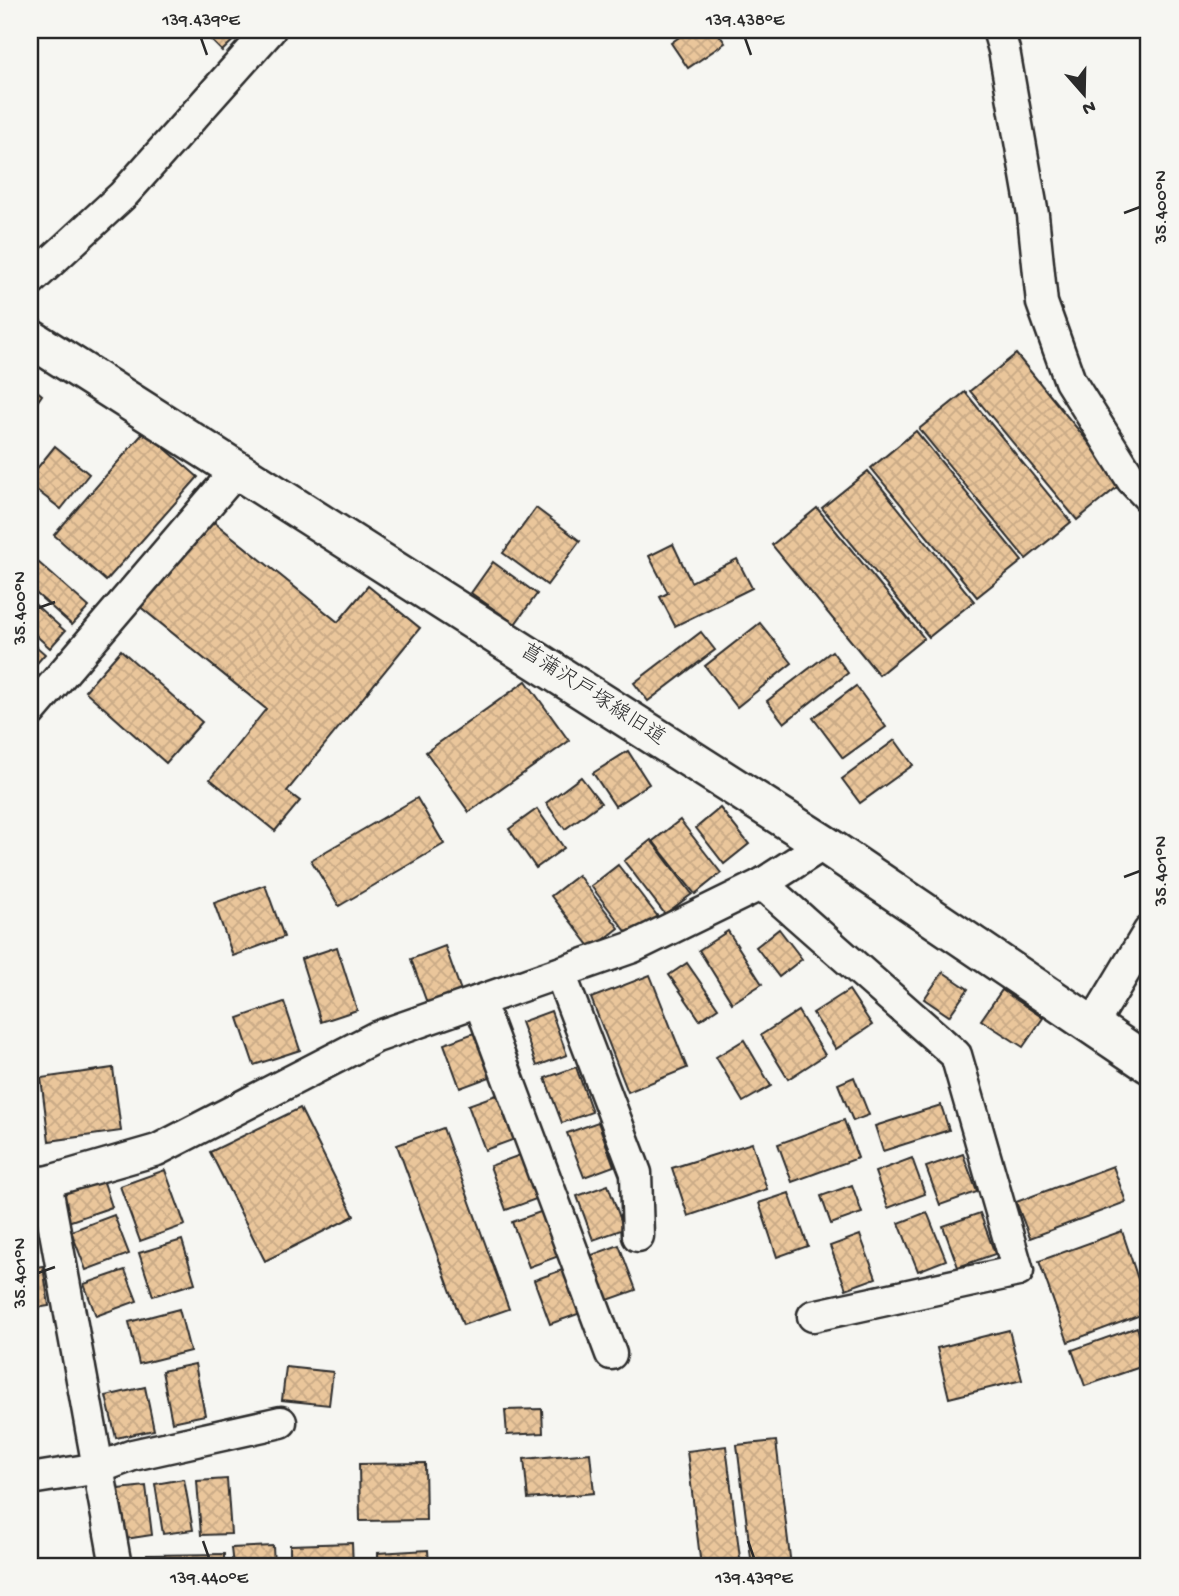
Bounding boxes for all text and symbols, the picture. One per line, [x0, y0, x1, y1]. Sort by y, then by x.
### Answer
text: 139.439°E [161, 11, 241, 32]
text: 139.438°E [705, 11, 785, 32]
north arrow [1050, 60, 1120, 130]
text: N [1079, 94, 1098, 120]
text: 35.400°N [1152, 170, 1173, 245]
text: 35.400°N [11, 571, 32, 646]
street label: 菖蒲沢戸塚線旧道 [515, 638, 670, 752]
text: 35.401°N [1152, 836, 1173, 907]
text: 35.401°N [11, 1238, 32, 1309]
text: 139.440°E [169, 1569, 249, 1590]
text: 139.439°E [714, 1569, 794, 1590]

